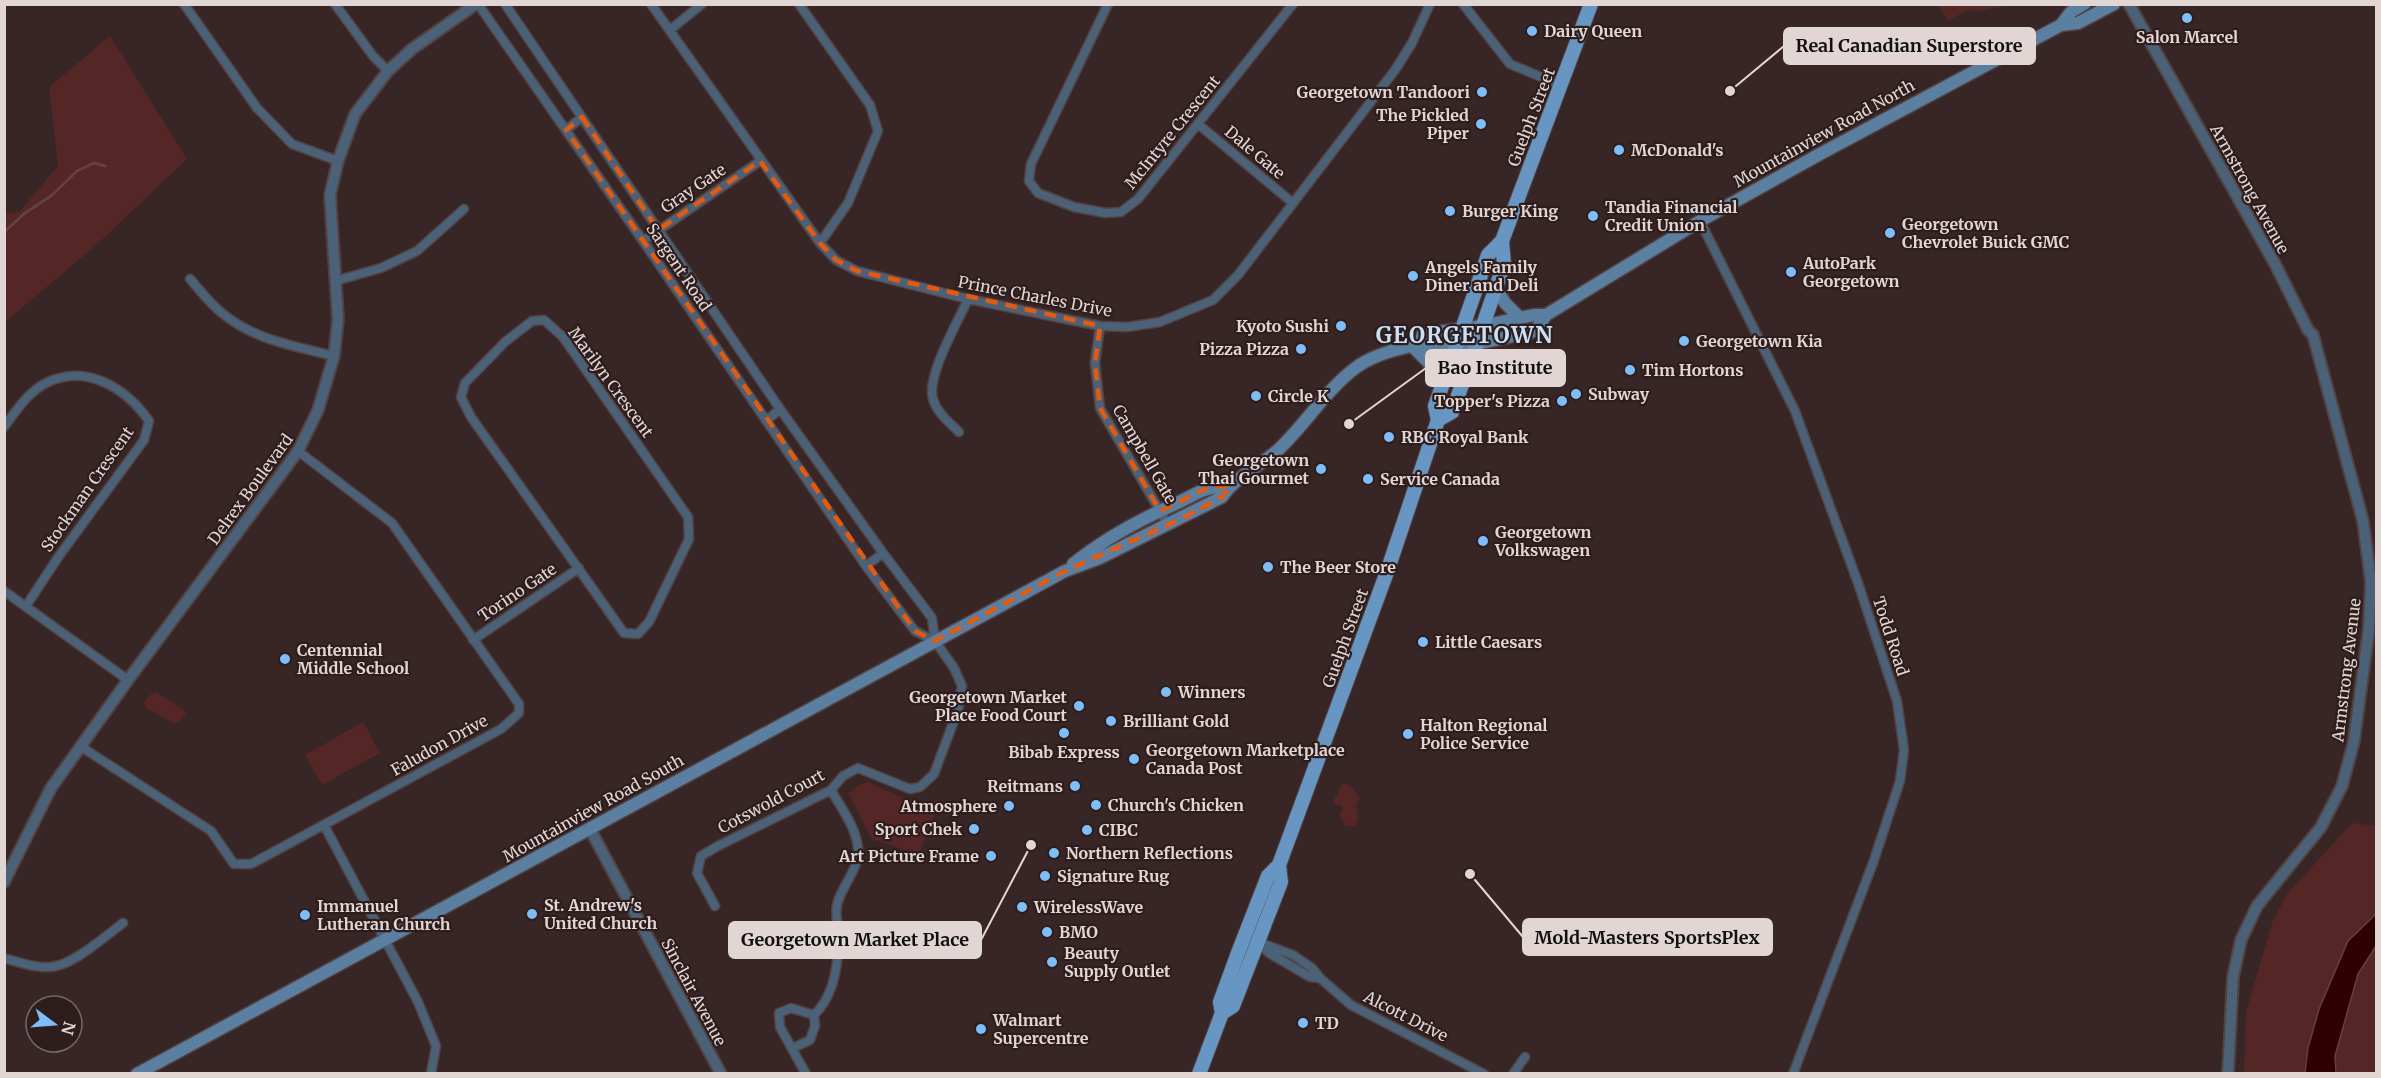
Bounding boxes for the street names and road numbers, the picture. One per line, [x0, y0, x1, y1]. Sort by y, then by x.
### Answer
street label: Guelph Street [1503, 64, 1559, 169]
street label: McIntyre Crescent [1120, 71, 1224, 193]
street label: Mountainview Road North [1730, 75, 1918, 191]
street label: Armstrong Avenue [2206, 120, 2294, 257]
street label: Dale Gate [1221, 121, 1289, 183]
street label: Gray Gate [657, 159, 729, 217]
street label: Sargent Road [642, 219, 716, 315]
street label: Prince Charles Drive [956, 271, 1114, 321]
street label: Marilyn Crescent [564, 323, 658, 442]
street label: Campbell Gate [1109, 401, 1181, 507]
street label: Stockman Crescent [36, 422, 138, 555]
street label: Delrex Boulevard [203, 429, 297, 548]
street label: Torino Gate [474, 558, 560, 626]
street label: Guelph Street [1318, 585, 1372, 690]
street label: Todd Road [1869, 594, 1913, 679]
street label: Armstrong Avenue [2327, 597, 2365, 744]
street label: Faludon Drive [387, 710, 491, 780]
street label: Mountainview Road South [499, 750, 687, 866]
street label: Cotswold Court [714, 764, 828, 837]
street label: Sinclair Avenue [657, 935, 731, 1049]
street label: Alcott Drive [1360, 986, 1451, 1046]

